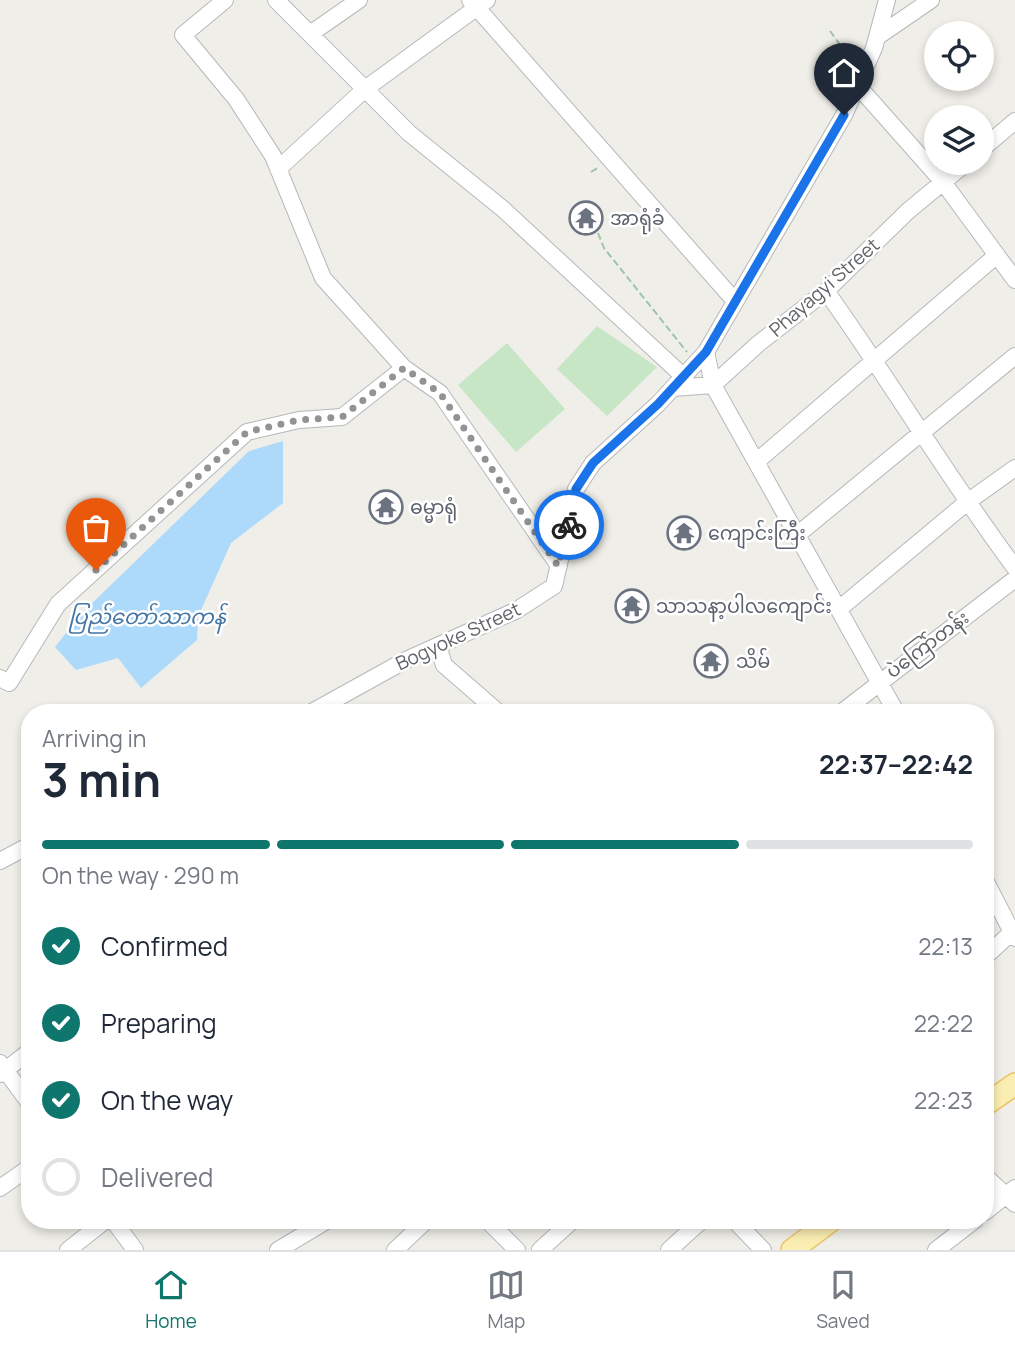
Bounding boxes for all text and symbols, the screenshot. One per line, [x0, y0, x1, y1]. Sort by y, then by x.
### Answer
map controls [924, 21, 994, 175]
button: locate [924, 21, 994, 91]
pin [814, 43, 874, 115]
icon: home [825, 54, 863, 92]
button: layers [924, 105, 994, 175]
temple icon: အာရုံခံ [567, 199, 605, 237]
place label: အာရုံခံ [610, 205, 665, 235]
street label: Phayagyi Street [763, 232, 885, 342]
temple icon: ဓမ္မာရုံ [367, 488, 405, 526]
courier [534, 490, 604, 560]
place label: ဓမ္မာရုံ [410, 494, 457, 524]
pin [66, 498, 126, 570]
icon: bike [550, 506, 588, 544]
icon: bag [77, 509, 115, 547]
temple icon: ကျောင်းကြီး [665, 514, 703, 552]
place label: ကျောင်းကြီး [708, 519, 806, 549]
temple icon: သာသနာ့ပါလကျောင်း [613, 587, 651, 625]
place label: သာသနာ့ပါလကျောင်း [656, 592, 832, 622]
street label: Bogyoke Street [391, 596, 525, 676]
water label: ပြည်တော်သာကန် [68, 602, 229, 634]
street label: ပဲကြော်တန်း [880, 603, 976, 686]
temple icon: သိမ် [692, 642, 730, 680]
place label: သိမ် [736, 647, 770, 674]
text: Arriving in [42, 722, 147, 754]
text: 22:37–22:42 [819, 746, 973, 782]
text: 3 min [42, 748, 161, 811]
text: On the way · 290 m [42, 859, 239, 891]
icon: check [42, 927, 80, 965]
text: Confirmed [101, 928, 228, 964]
text: 22:13 [918, 930, 973, 962]
icon: check [42, 1004, 80, 1042]
text: Preparing [101, 1005, 217, 1041]
text: 22:22 [914, 1007, 973, 1039]
icon: check [42, 1081, 80, 1119]
text: On the way [101, 1082, 233, 1118]
text: 22:23 [914, 1084, 973, 1116]
text: Delivered [101, 1159, 213, 1195]
tab: Home [145, 1266, 197, 1334]
tab: Map [487, 1266, 525, 1334]
tab: Saved [816, 1266, 870, 1334]

